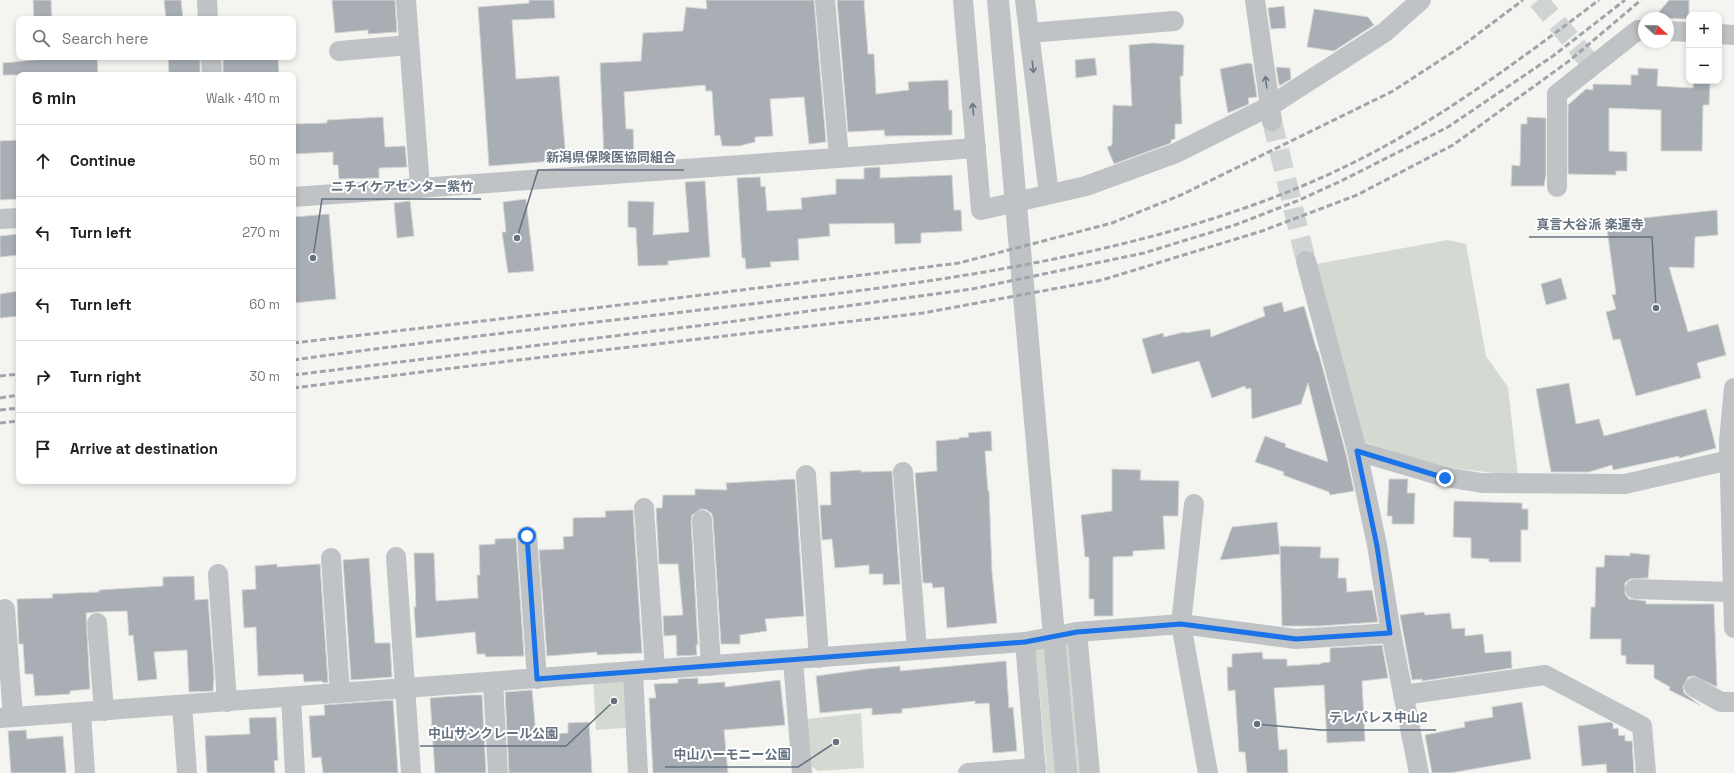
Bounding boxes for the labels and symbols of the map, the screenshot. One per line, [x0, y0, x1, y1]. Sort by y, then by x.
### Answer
north arrow [1638, 12, 1674, 48]
one-way arrow [1029, 60, 1037, 73]
one-way arrow [1262, 76, 1270, 89]
one-way arrow [969, 103, 976, 116]
callout: 新潟県保険医協同組合 [538, 145, 684, 170]
text: 新潟県保険医協同組合 [546, 149, 676, 166]
callout: ニチイケアセンター紫竹 [322, 174, 481, 199]
text: ニチイケアセンター紫竹 [331, 178, 473, 195]
callout: 真言大谷派 楽運寺 [1529, 212, 1652, 237]
text: 真言大谷派 楽運寺 [1536, 216, 1644, 233]
route end [1436, 469, 1454, 487]
route start [518, 527, 536, 545]
callout: テレパレス中山2 [1321, 705, 1436, 730]
text: テレパレス中山2 [1329, 709, 1428, 726]
callout: 中山サンクレール公園 [420, 721, 566, 746]
text: 中山サンクレール公園 [428, 725, 558, 742]
callout: 中山ハーモニー公園 [665, 742, 798, 767]
text: 中山ハーモニー公園 [673, 746, 791, 763]

